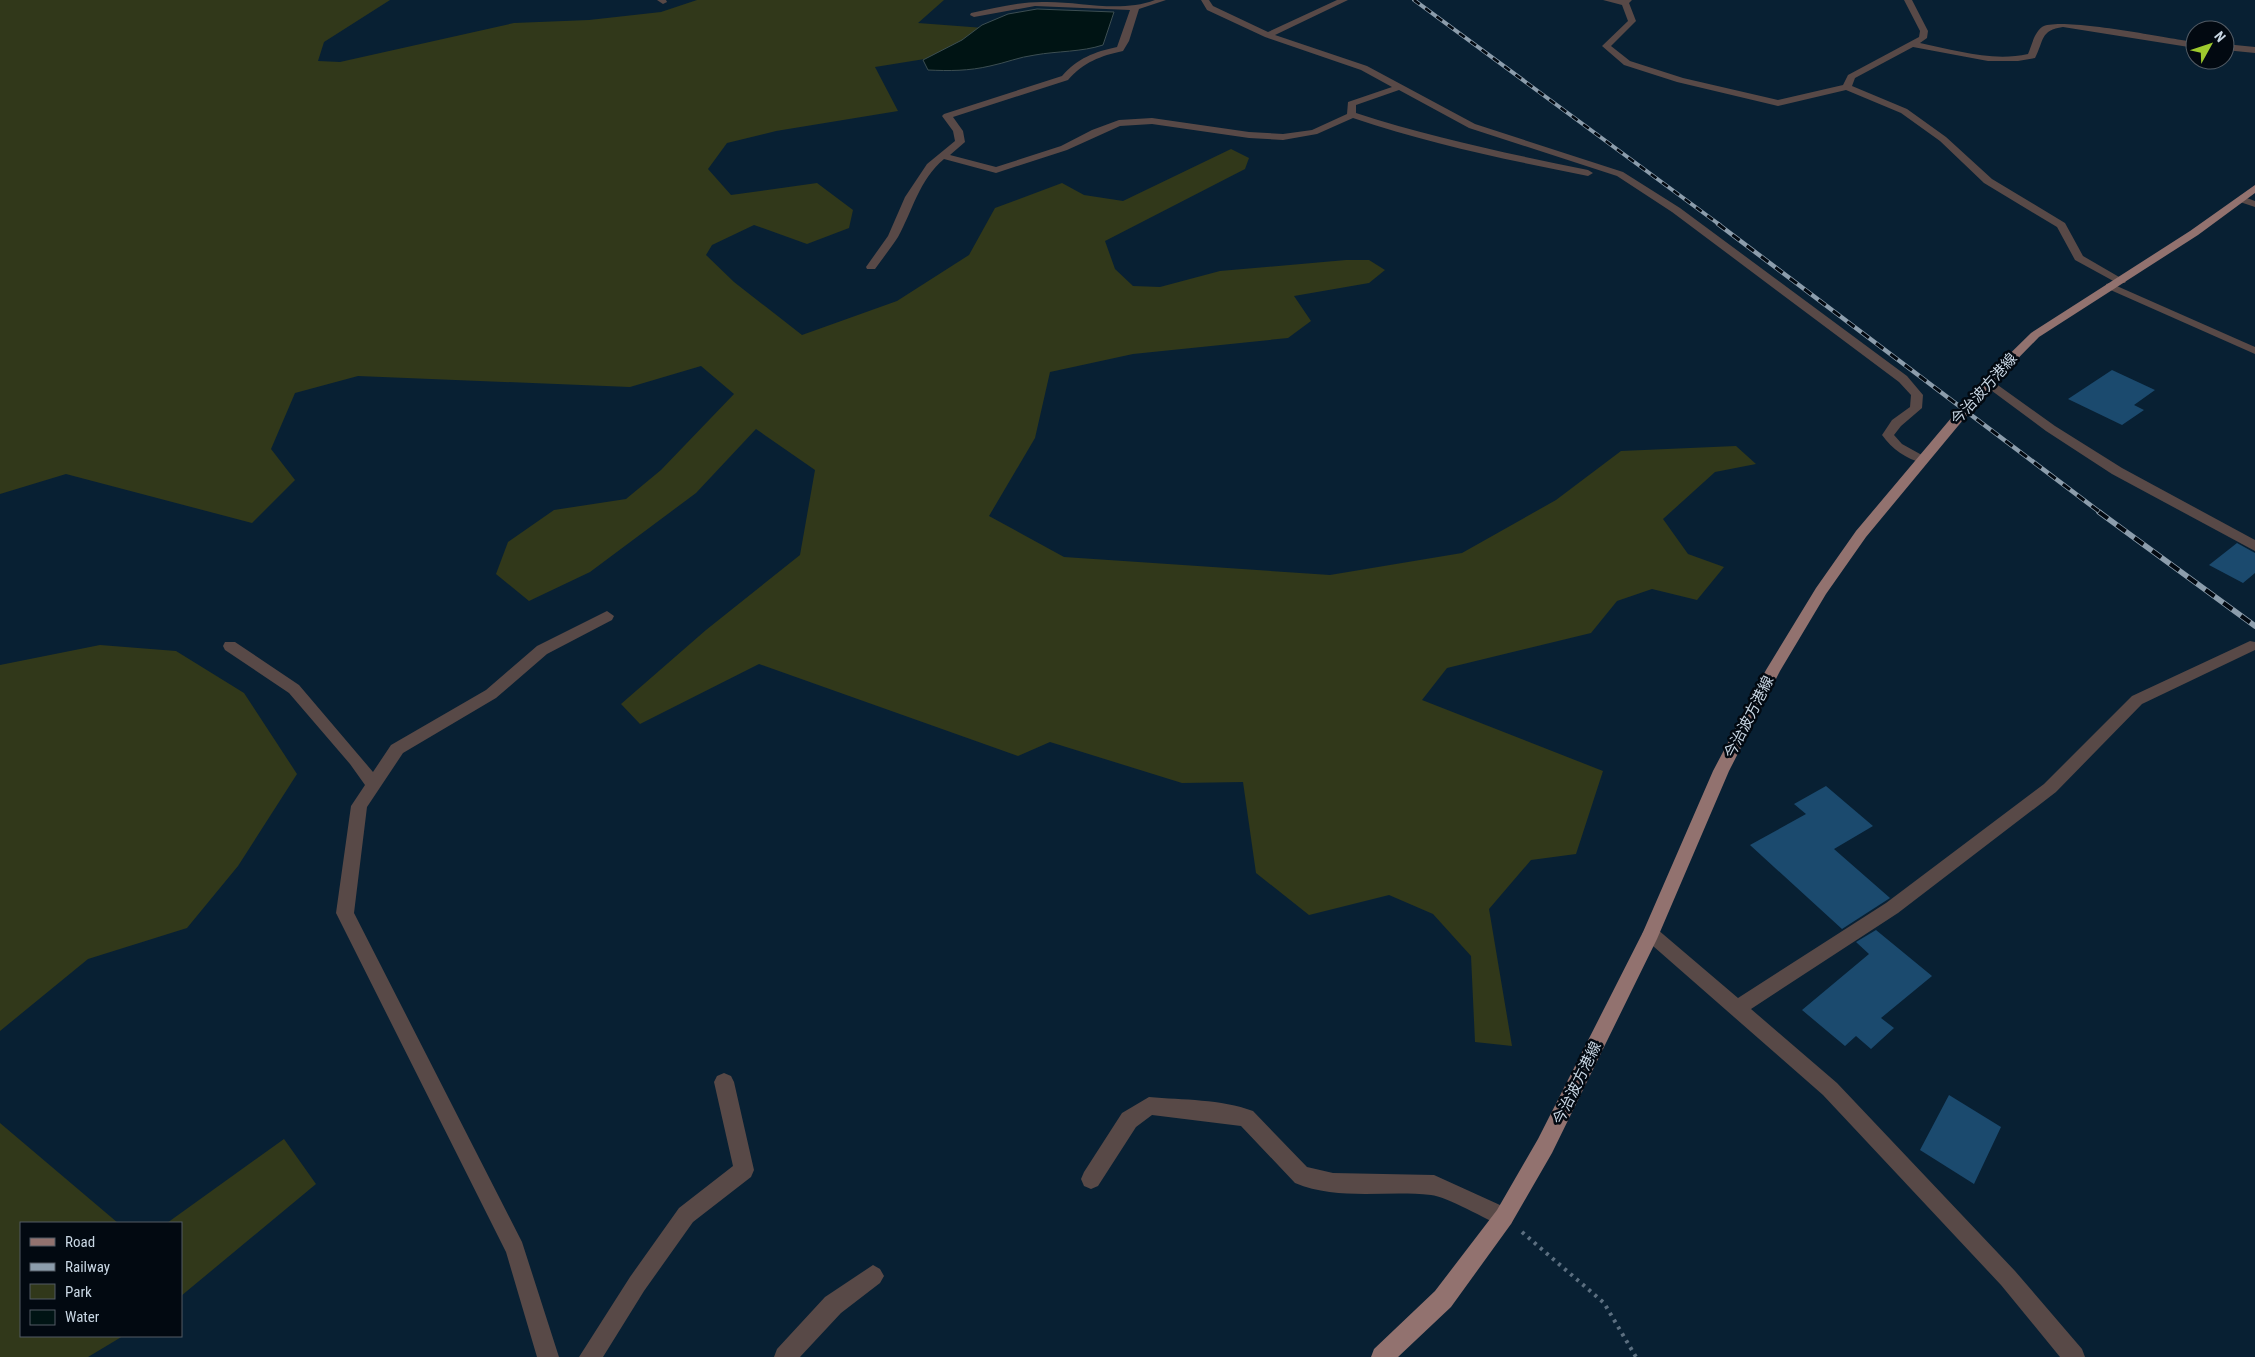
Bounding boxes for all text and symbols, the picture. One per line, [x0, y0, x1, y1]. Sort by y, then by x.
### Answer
north arrow [2185, 20, 2235, 70]
text: N [2211, 28, 2229, 45]
street label: 今治波方港線 [1947, 350, 2021, 428]
street label: 今治波方港線 [1721, 673, 1777, 761]
street label: 今治波方港線 [1549, 1039, 1605, 1127]
legend [20, 1222, 182, 1337]
text: Road [65, 1233, 95, 1251]
text: Railway [65, 1258, 110, 1276]
text: Park [65, 1283, 92, 1301]
text: Water [65, 1308, 100, 1326]

